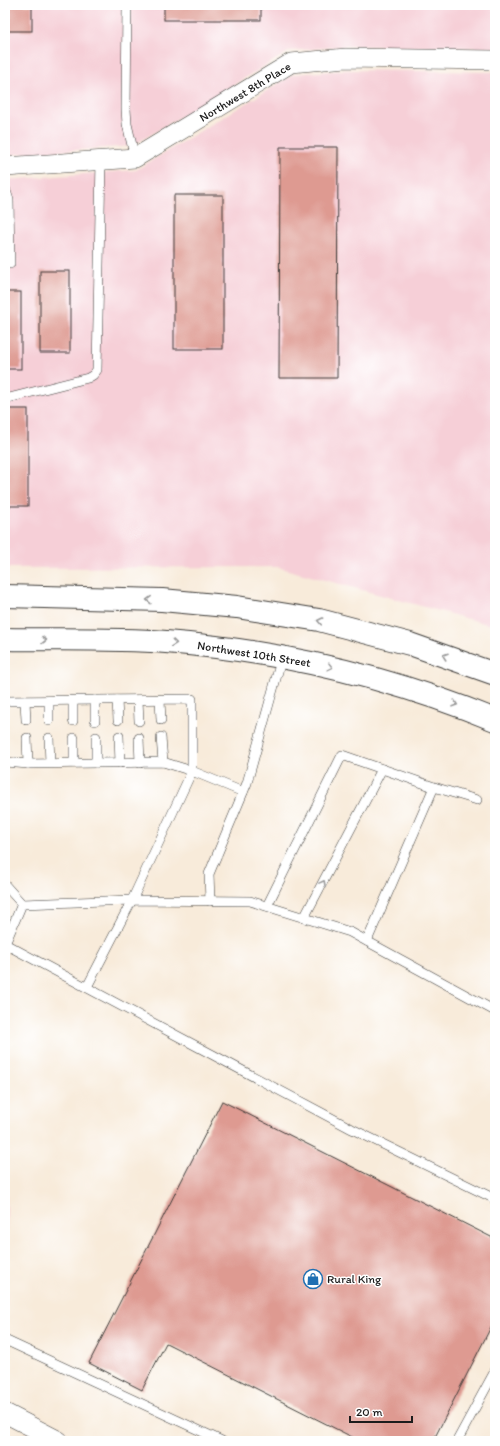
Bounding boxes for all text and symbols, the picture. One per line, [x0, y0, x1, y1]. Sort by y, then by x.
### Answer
street label: Northwest 8th Place [197, 59, 293, 125]
one-way arrow [146, 596, 152, 604]
one-way arrow [317, 617, 323, 625]
one-way arrow [41, 636, 47, 644]
one-way arrow [171, 638, 177, 647]
street label: Northwest 10th Street [196, 638, 312, 670]
one-way arrow [442, 652, 449, 661]
one-way arrow [327, 662, 333, 670]
one-way arrow [451, 699, 458, 707]
one-way arrow [318, 880, 325, 888]
shop icon: Rural King [302, 1268, 324, 1290]
place label: Rural King [327, 1272, 382, 1286]
scale bar [350, 1398, 412, 1424]
text: 20 m [356, 1405, 383, 1419]

